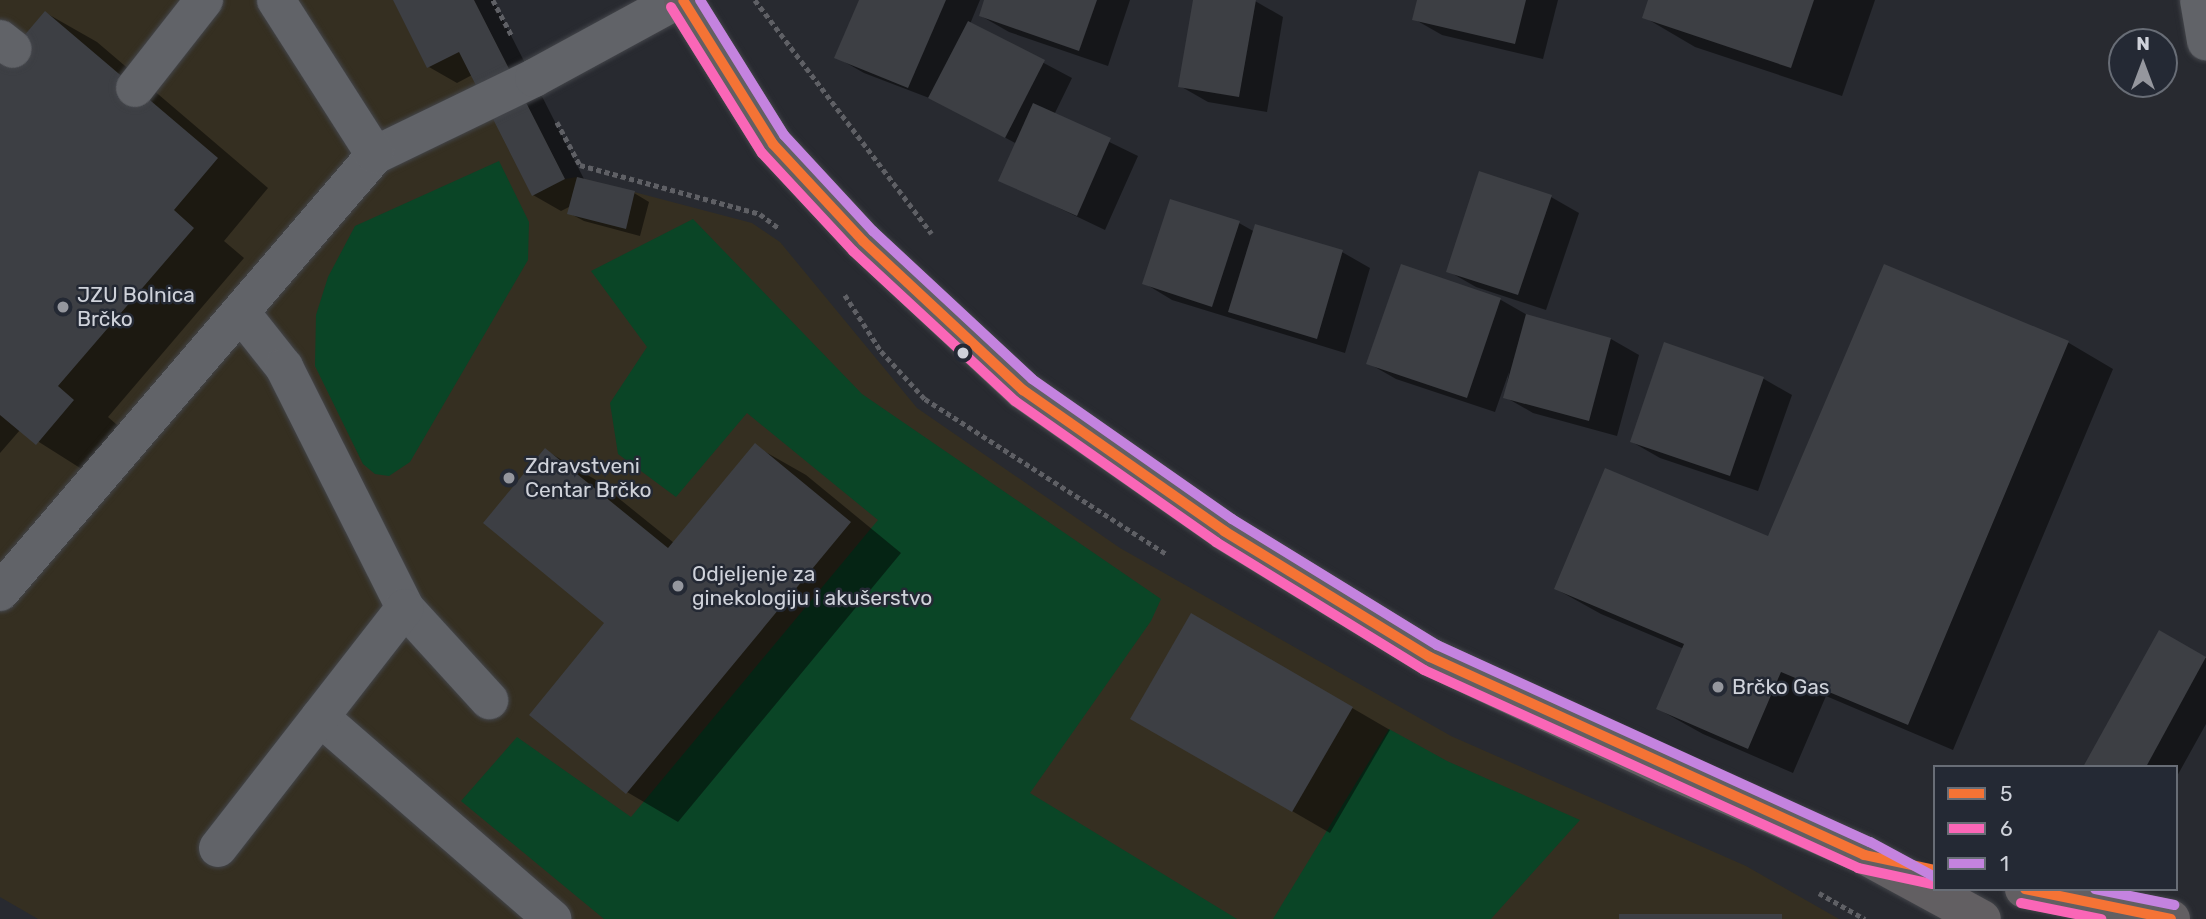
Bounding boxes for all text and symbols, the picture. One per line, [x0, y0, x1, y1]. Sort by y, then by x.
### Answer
north arrow [2108, 28, 2178, 98]
text: N [2136, 32, 2150, 55]
place label: JZU Bolnica Brčko [77, 282, 195, 332]
marker: JZU Bolnica Brčko [55, 299, 71, 315]
unlabelled marker [956, 346, 970, 360]
place label: Zdravstveni Centar Brčko [525, 453, 652, 503]
marker: Zdravstveni Centar Brčko [499, 468, 519, 488]
place label: Odjeljenje za ginekologiju i akušerstvo [692, 561, 932, 611]
marker: Odjeljenje za ginekologiju i akušerstvo [670, 578, 686, 594]
place label: Brčko Gas [1732, 674, 1830, 700]
marker: Brčko Gas [1710, 679, 1726, 695]
legend [1933, 765, 2178, 891]
text: 5 [2000, 781, 2012, 806]
text: 6 [2000, 816, 2013, 841]
text: 1 [2000, 851, 2009, 876]

